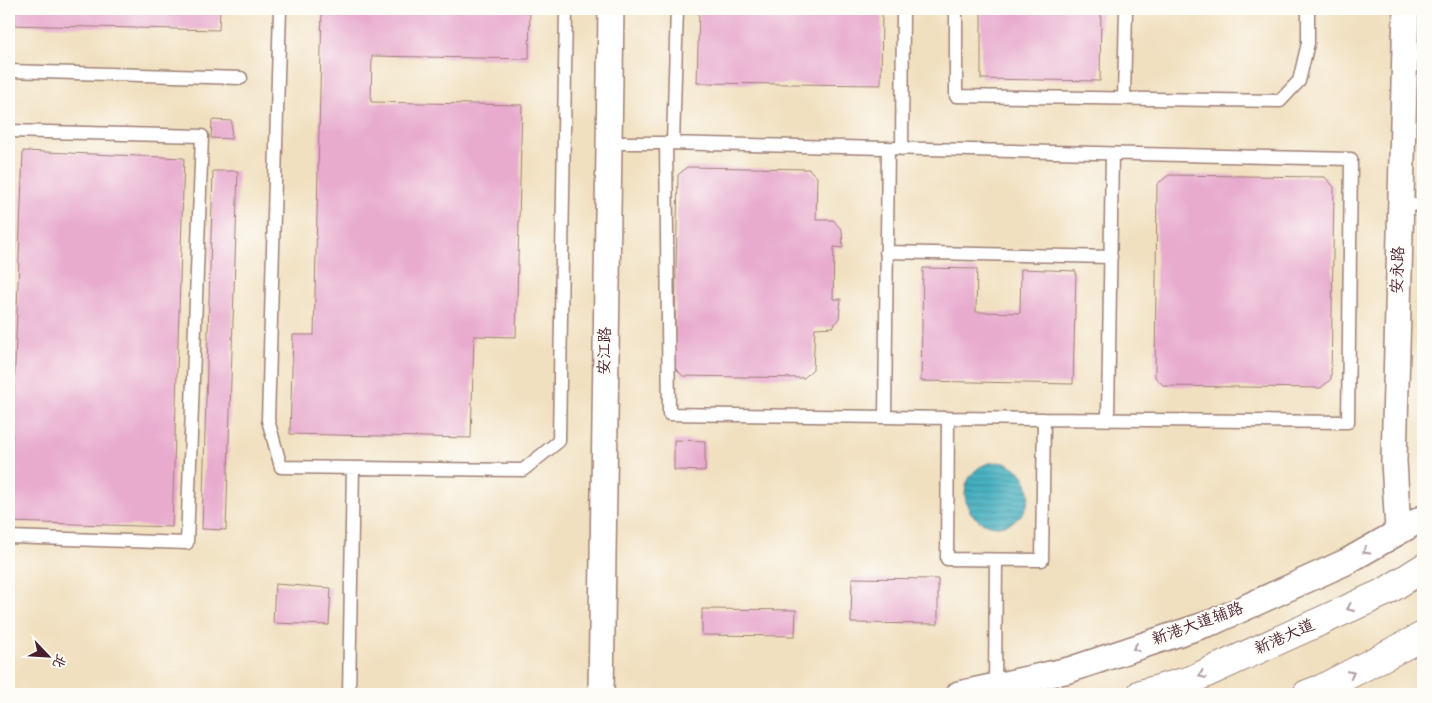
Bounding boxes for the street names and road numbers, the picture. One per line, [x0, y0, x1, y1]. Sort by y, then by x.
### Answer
street label: 安永路 [1387, 246, 1411, 294]
street label: 安江路 [594, 327, 618, 375]
street label: 新港大道辅路 [1149, 598, 1247, 652]
street label: 新港大道 [1251, 614, 1319, 662]

